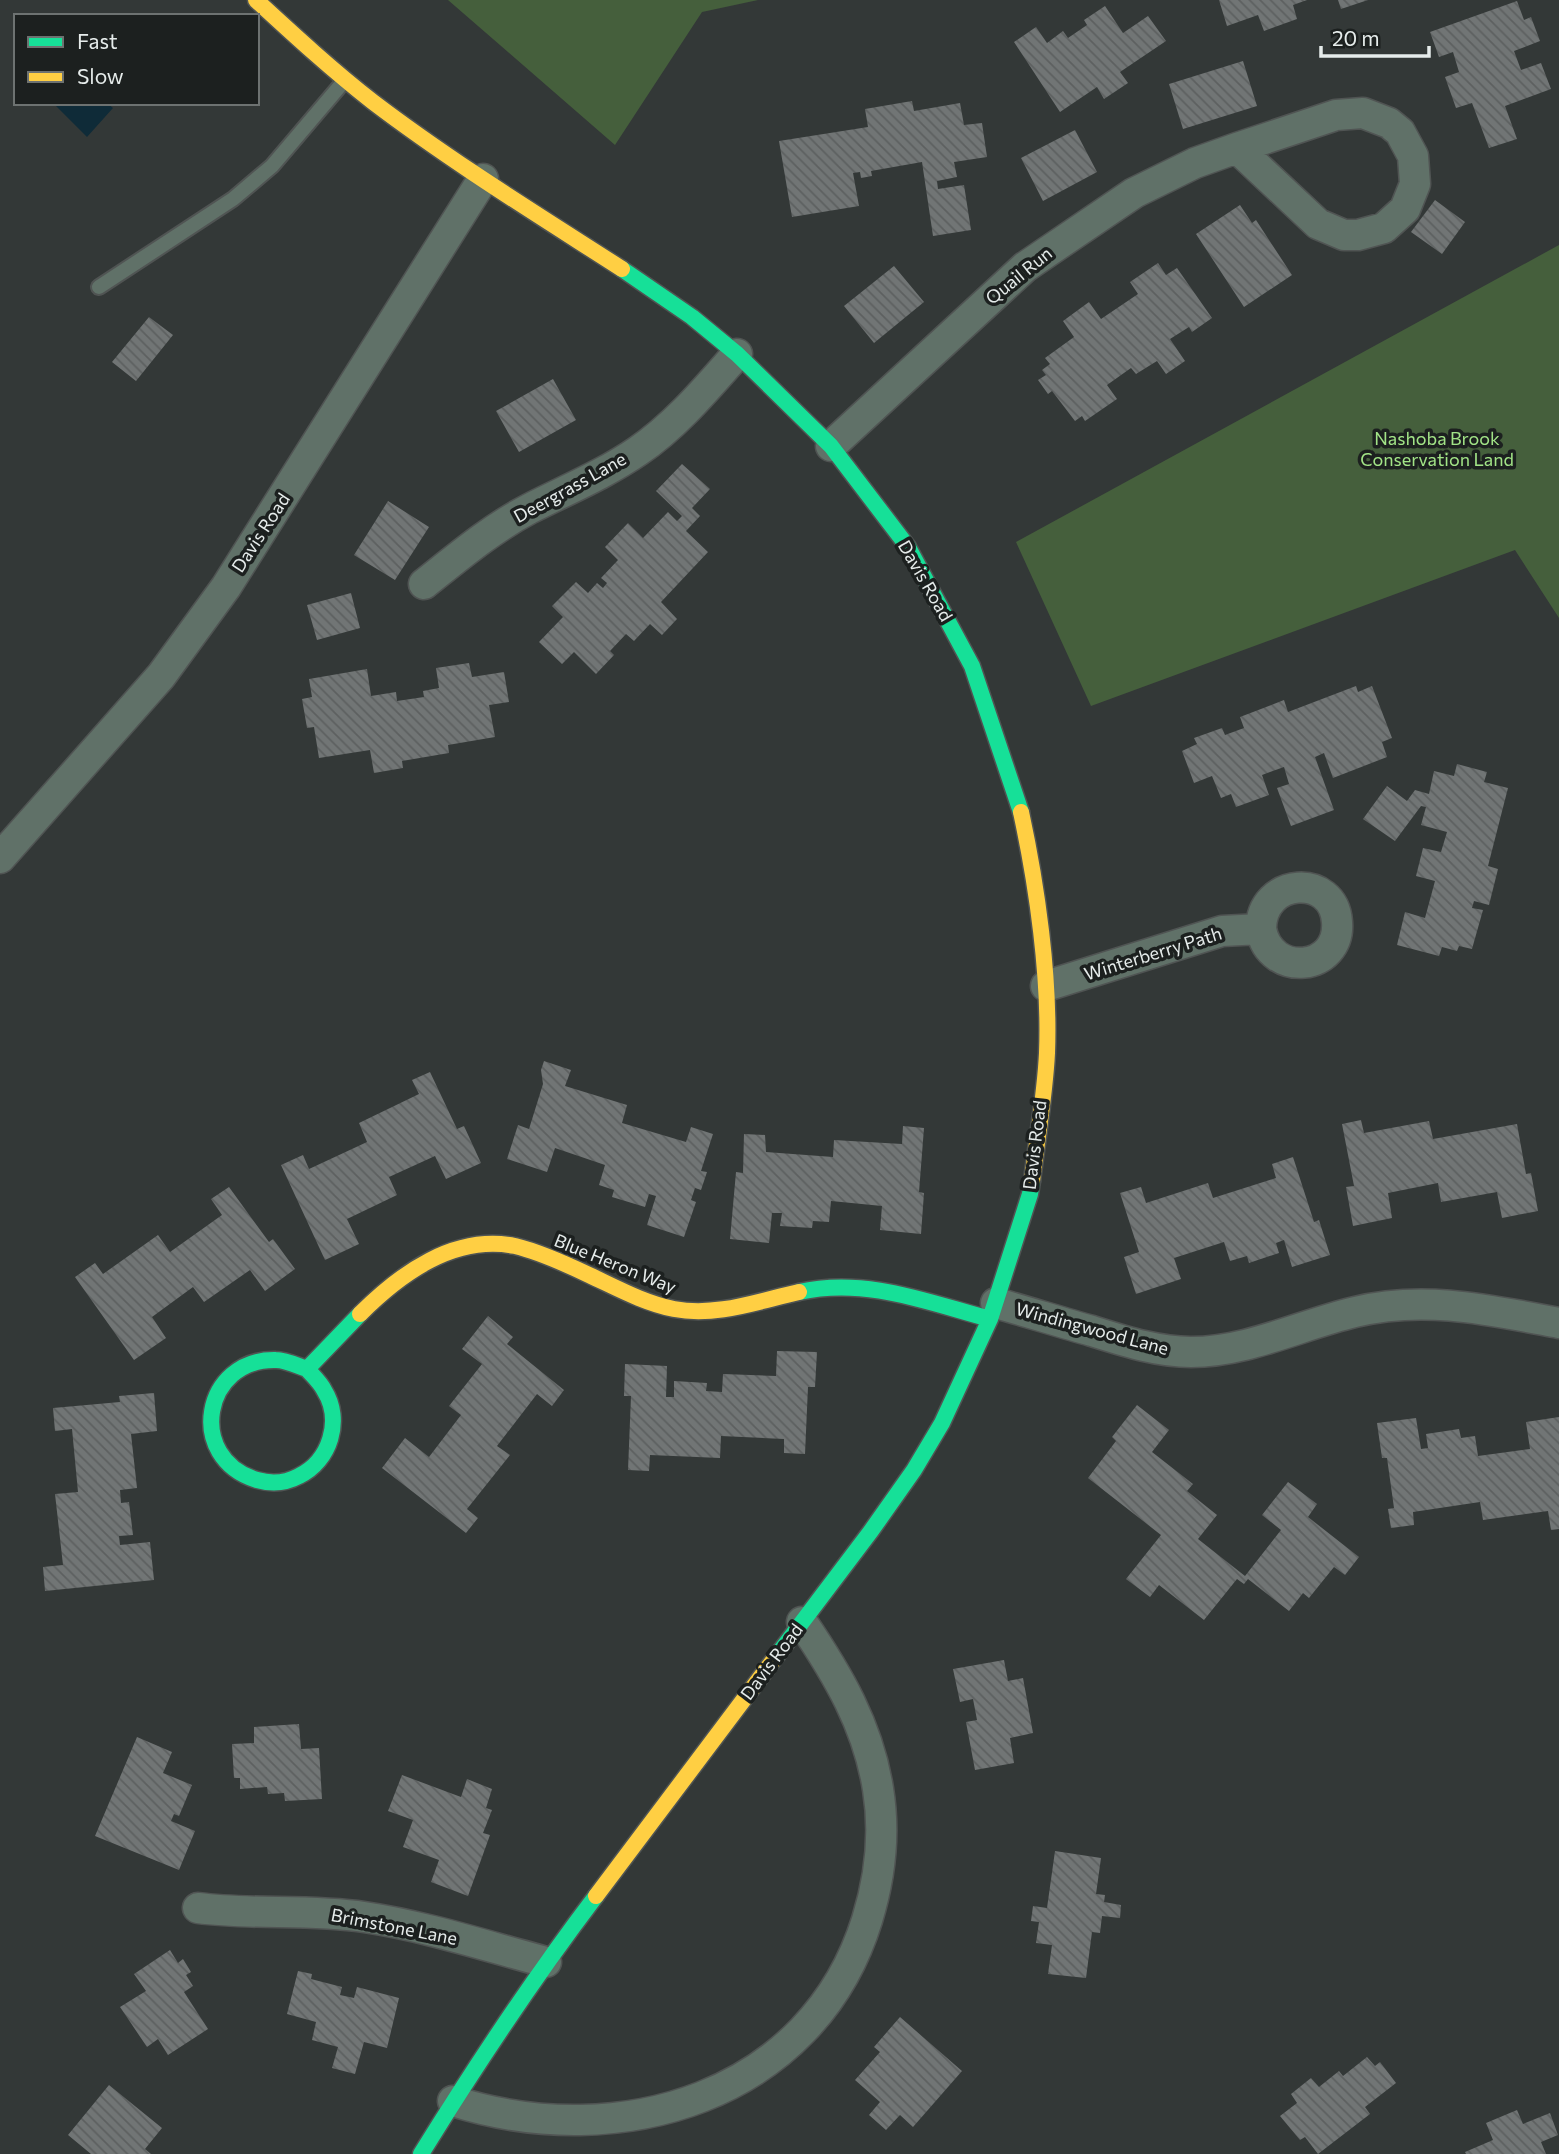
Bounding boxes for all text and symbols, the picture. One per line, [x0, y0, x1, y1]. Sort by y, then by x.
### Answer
legend [14, 14, 259, 105]
scale bar [1321, 14, 1430, 58]
text: 20 m [1332, 25, 1380, 50]
text: Fast [77, 28, 118, 53]
text: Slow [77, 63, 124, 88]
street label: Quail Run [981, 242, 1056, 309]
park label: Nashoba Brook Conservation Land [1360, 427, 1514, 470]
street label: Deergrass Lane [510, 447, 629, 527]
street label: Davis Road [226, 489, 294, 576]
street label: Davis Road [894, 536, 958, 625]
street label: Winterberry Path [1081, 922, 1224, 984]
street label: Davis Road [1018, 1099, 1050, 1191]
street label: Blue Heron Way [551, 1229, 680, 1298]
street label: Windingwood Lane [1013, 1297, 1171, 1359]
street label: Davis Road [735, 1619, 807, 1704]
street label: Brimstone Lane [329, 1903, 459, 1949]

